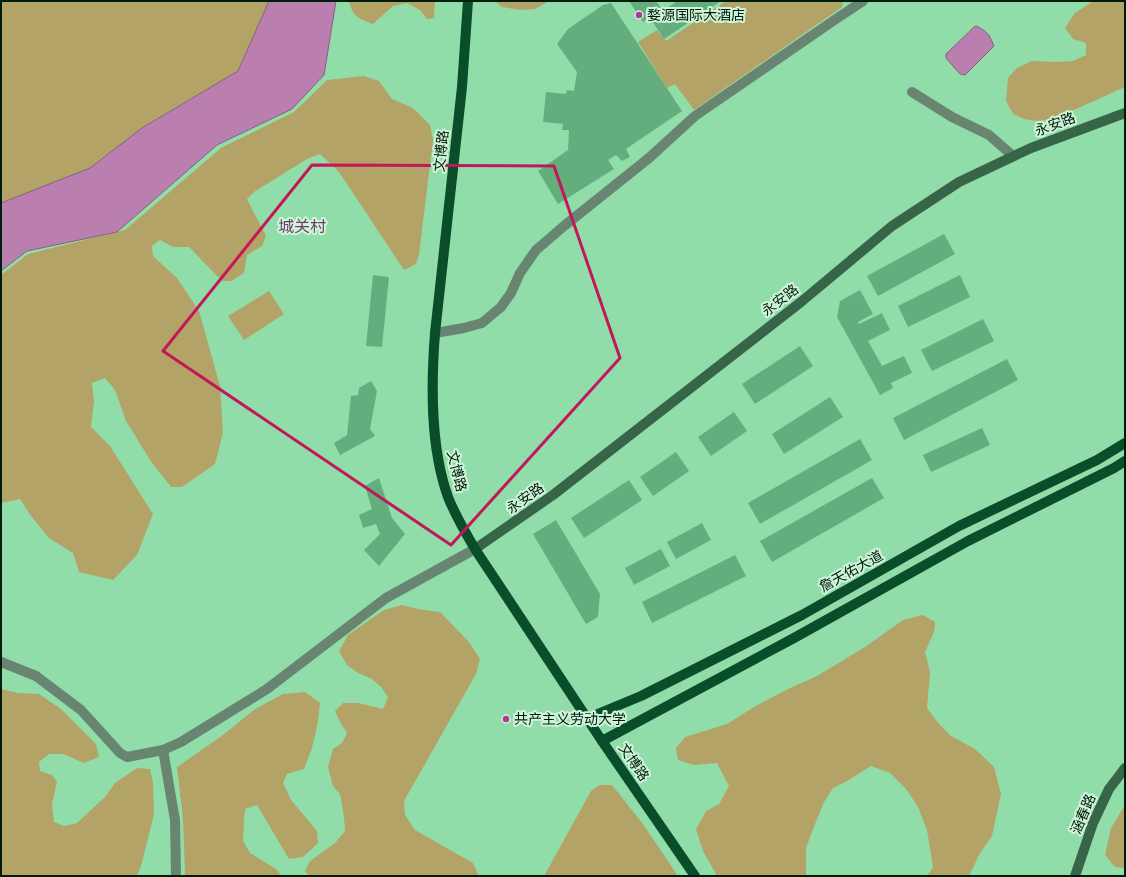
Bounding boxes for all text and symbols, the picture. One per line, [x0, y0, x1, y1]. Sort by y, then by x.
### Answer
place label: 婺源国际大酒店 [647, 7, 745, 24]
marker: 婺源国际大酒店 [634, 10, 644, 20]
street label: 永安路 [1033, 109, 1078, 140]
street label: 文博路 [431, 129, 452, 173]
district label: 城关村 [278, 218, 326, 237]
street label: 永安路 [759, 281, 802, 320]
street label: 文博路 [443, 449, 470, 494]
street label: 永安路 [503, 479, 547, 517]
street label: 詹天佑大道 [817, 547, 886, 596]
place label: 共产主义劳动大学 [514, 711, 626, 728]
marker: 共产主义劳动大学 [501, 714, 511, 724]
street label: 文博路 [615, 740, 652, 784]
street label: 涵春路 [1067, 792, 1099, 837]

